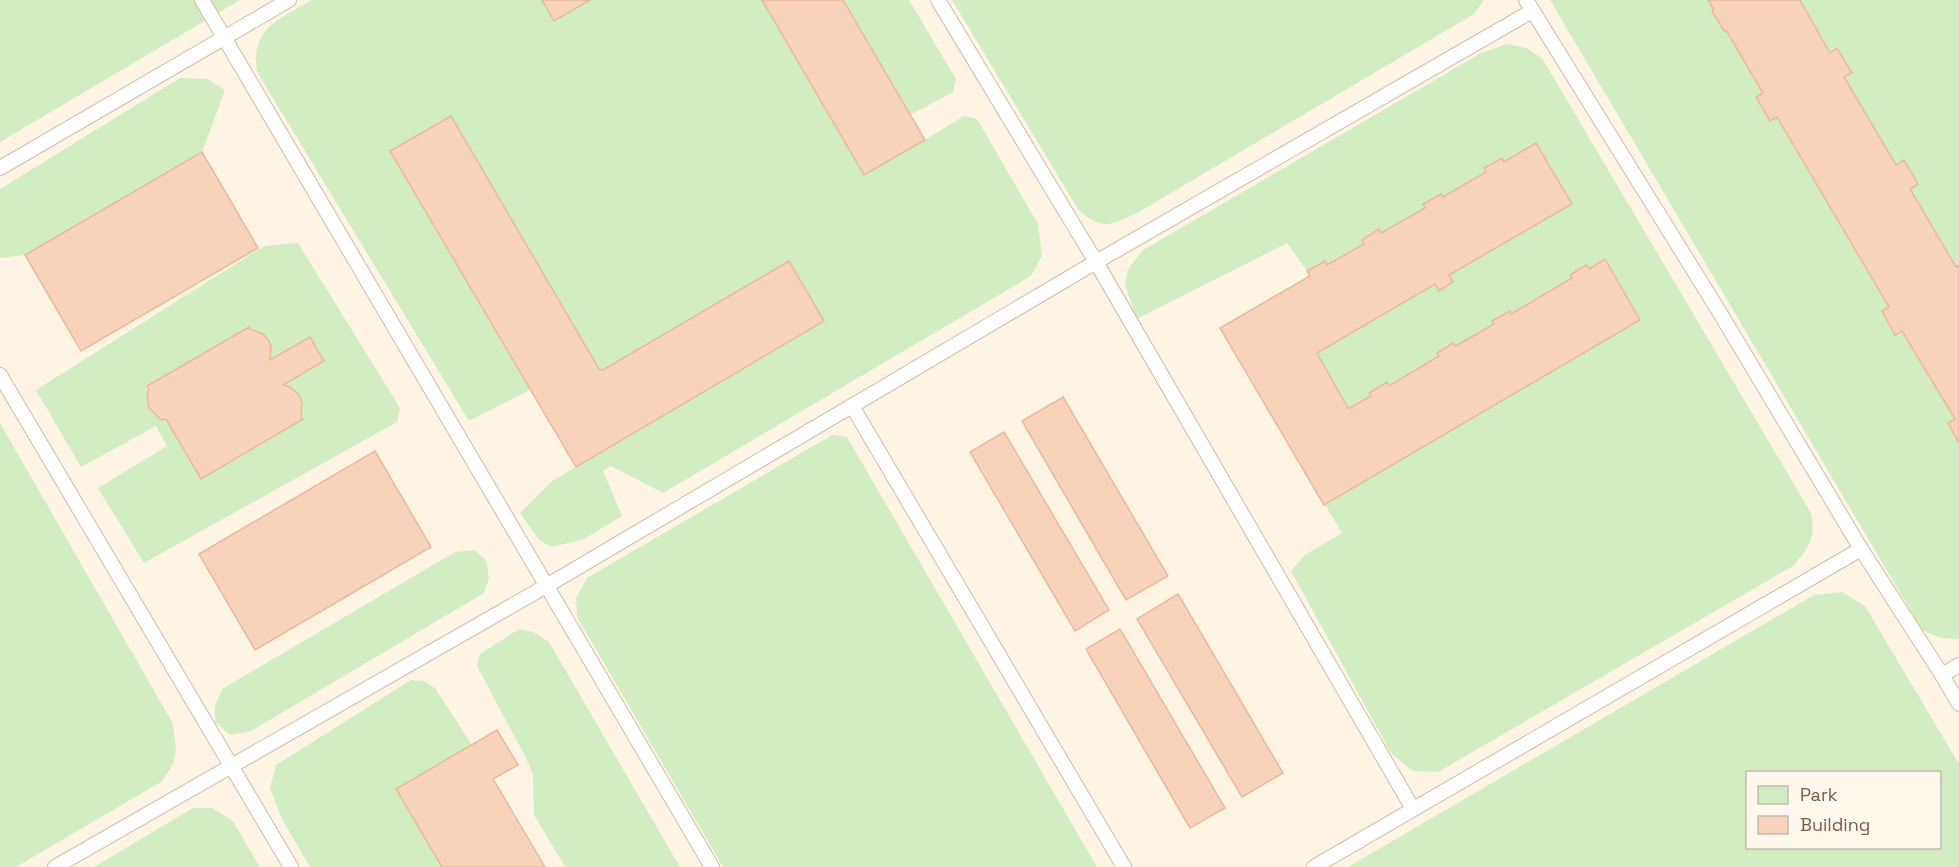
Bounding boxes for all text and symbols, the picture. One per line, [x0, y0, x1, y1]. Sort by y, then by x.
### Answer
legend [1746, 771, 1941, 849]
text: Park [1800, 783, 1838, 806]
text: Building [1800, 813, 1870, 836]

